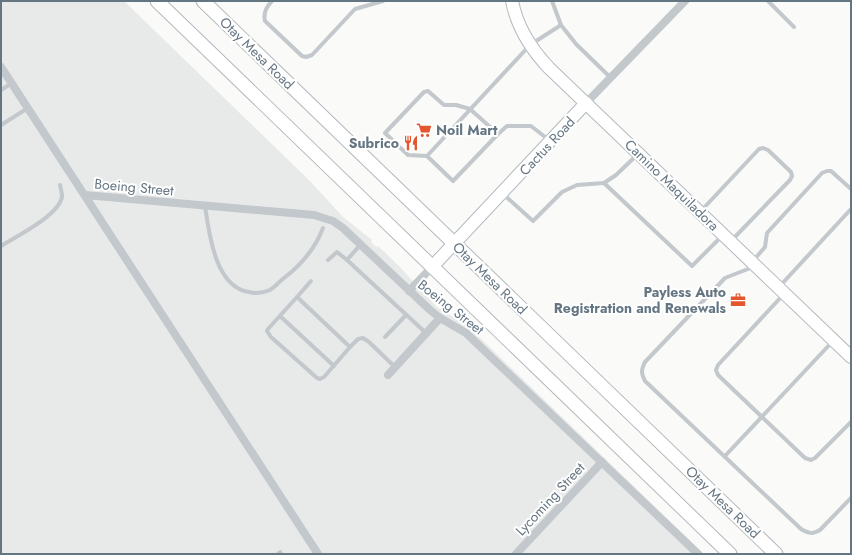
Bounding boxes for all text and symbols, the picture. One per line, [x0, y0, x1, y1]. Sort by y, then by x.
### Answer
street label: Otay Mesa Road [215, 12, 299, 94]
street label: Cactus Road [515, 112, 579, 180]
place label: Noil Mart [436, 120, 498, 140]
supermarket icon: Noil Mart [415, 121, 433, 139]
place label: Subrico [349, 133, 399, 153]
restaurant icon: Subrico [402, 134, 420, 152]
street label: Camino Maquiladora [620, 135, 724, 235]
street label: Boeing Street [94, 174, 175, 200]
street label: Otay Mesa Road [448, 237, 532, 319]
street label: Boeing Street [414, 275, 489, 340]
place label: Payless Auto Registration and Renewals [554, 282, 727, 318]
office icon: Payless Auto Registration and Renewals [729, 291, 747, 309]
street label: Lycoming Street [511, 458, 590, 540]
street label: Otay Mesa Road [681, 461, 765, 543]

